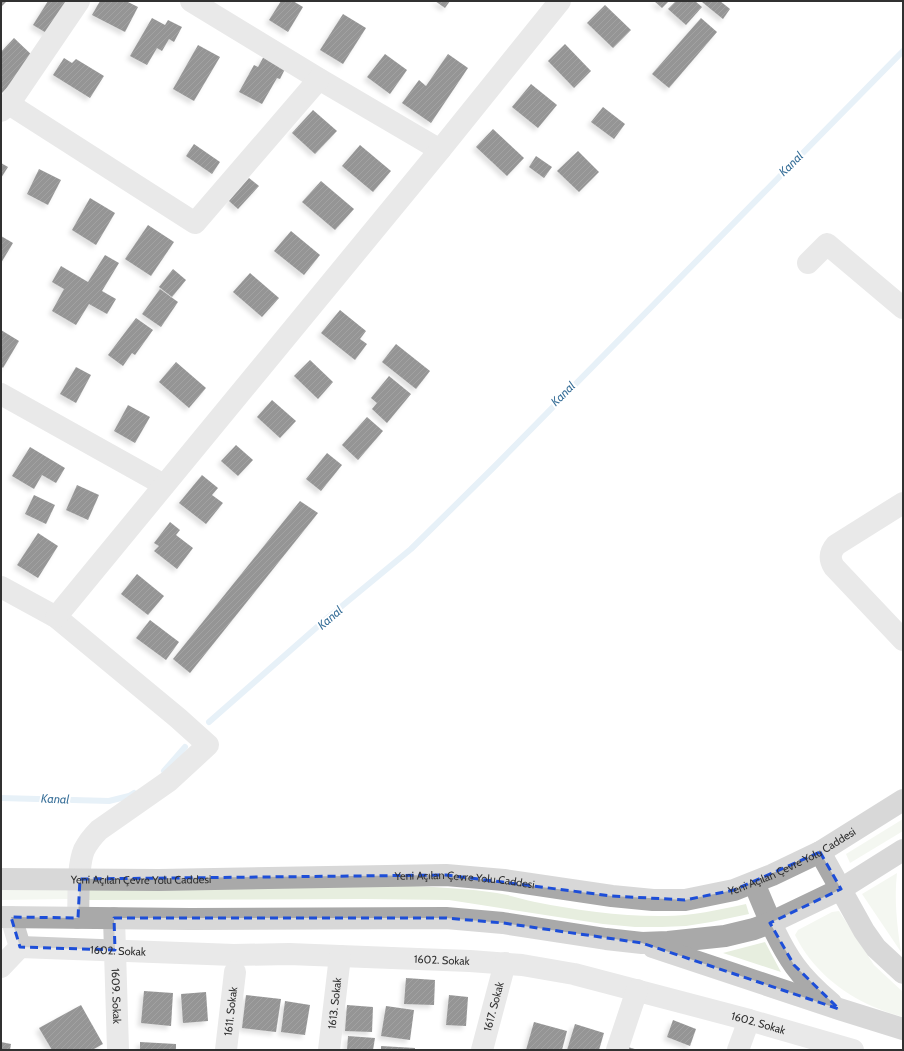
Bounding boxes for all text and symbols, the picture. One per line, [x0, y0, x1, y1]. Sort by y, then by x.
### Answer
water label: Kanal [775, 148, 806, 179]
water label: Kanal [547, 378, 578, 409]
water label: Kanal [314, 603, 345, 633]
water label: Kanal [41, 791, 70, 806]
street label: Yeni Açılan Çevre Yolu Caddesi [726, 825, 858, 898]
street label: Yeni Açılan Çevre Yolu Caddesi [394, 868, 536, 891]
street label: Yeni Açılan Çevre Yolu Caddesi [70, 872, 211, 887]
street label: 1602. Sokak [90, 943, 146, 959]
street label: 1602. Sokak [414, 952, 470, 968]
street label: 1609. Sokak [109, 968, 124, 1024]
street label: 1613. Sokak [325, 977, 344, 1030]
street label: 1617. Sokak [480, 980, 507, 1033]
street label: 1611. Sokak [221, 986, 240, 1037]
street label: 1602. Sokak [730, 1009, 787, 1037]

